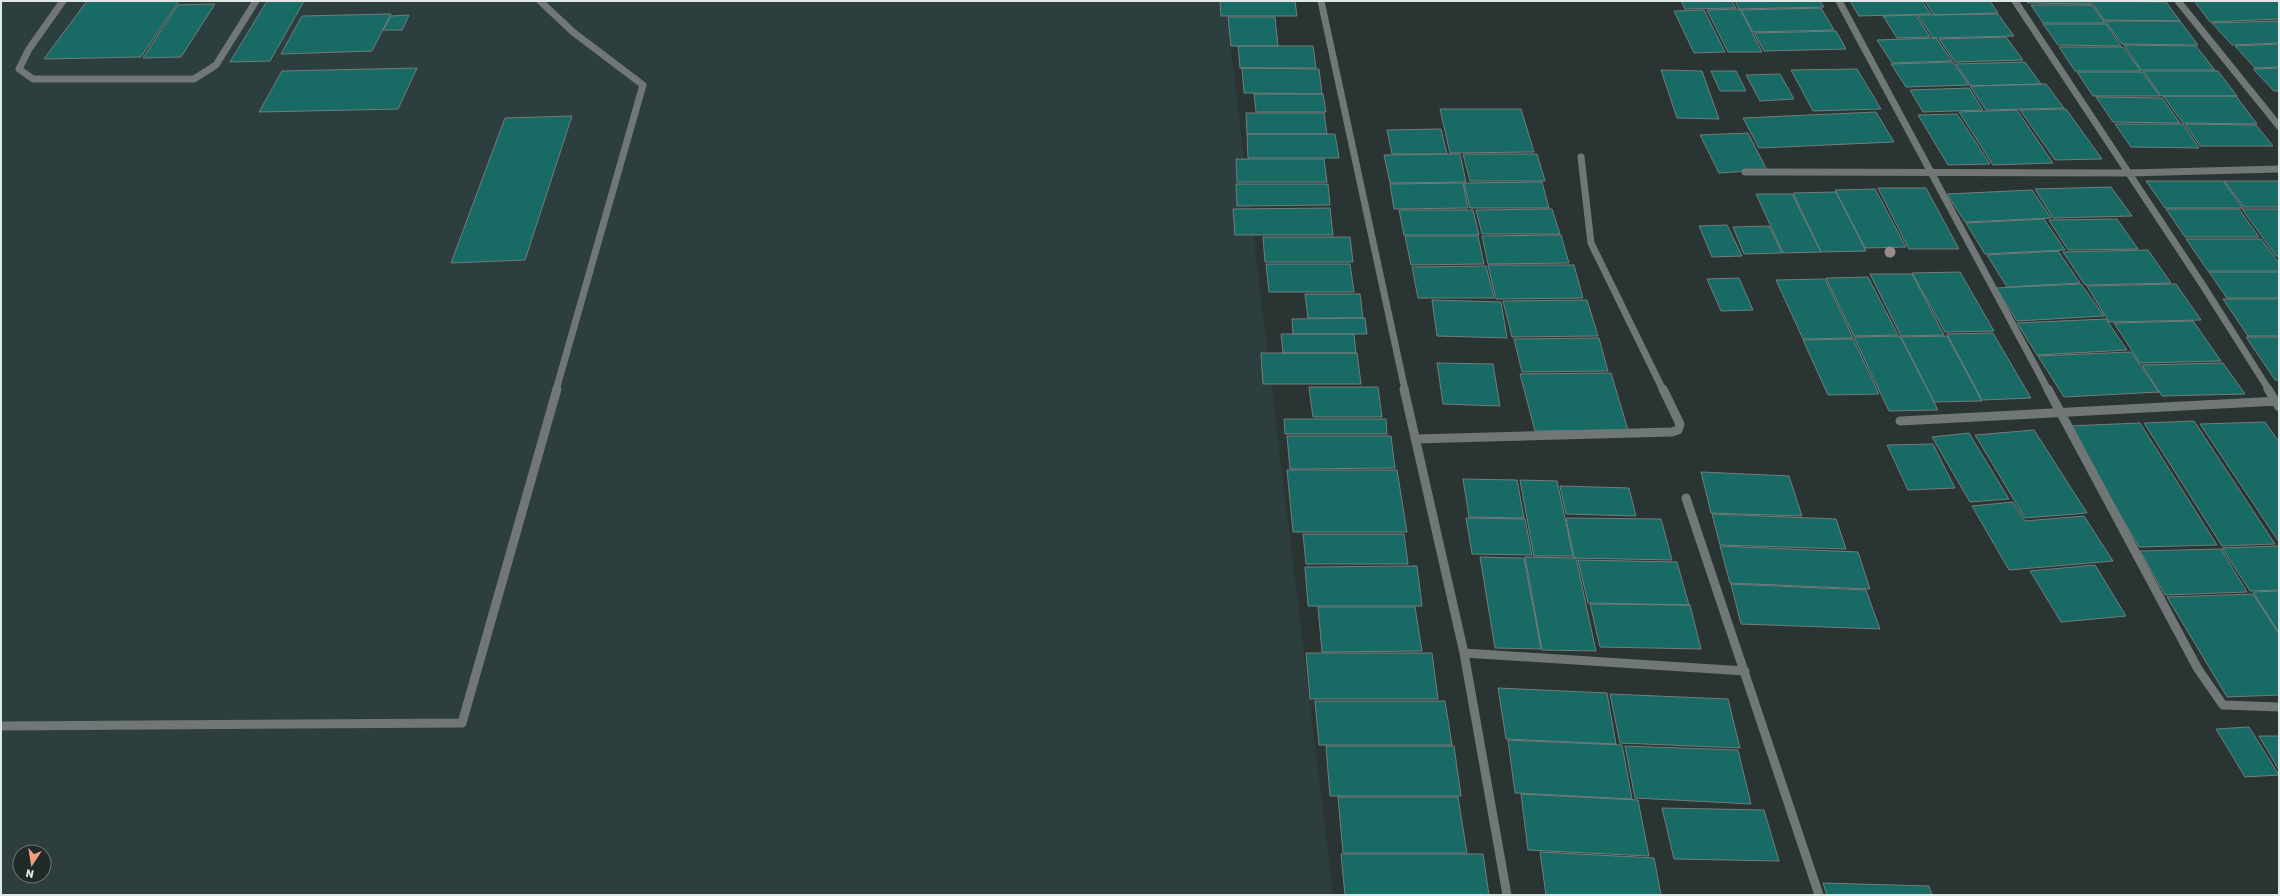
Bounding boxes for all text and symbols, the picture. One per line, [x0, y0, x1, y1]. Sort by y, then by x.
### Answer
north arrow [12, 844, 52, 884]
text: N [25, 866, 35, 880]

